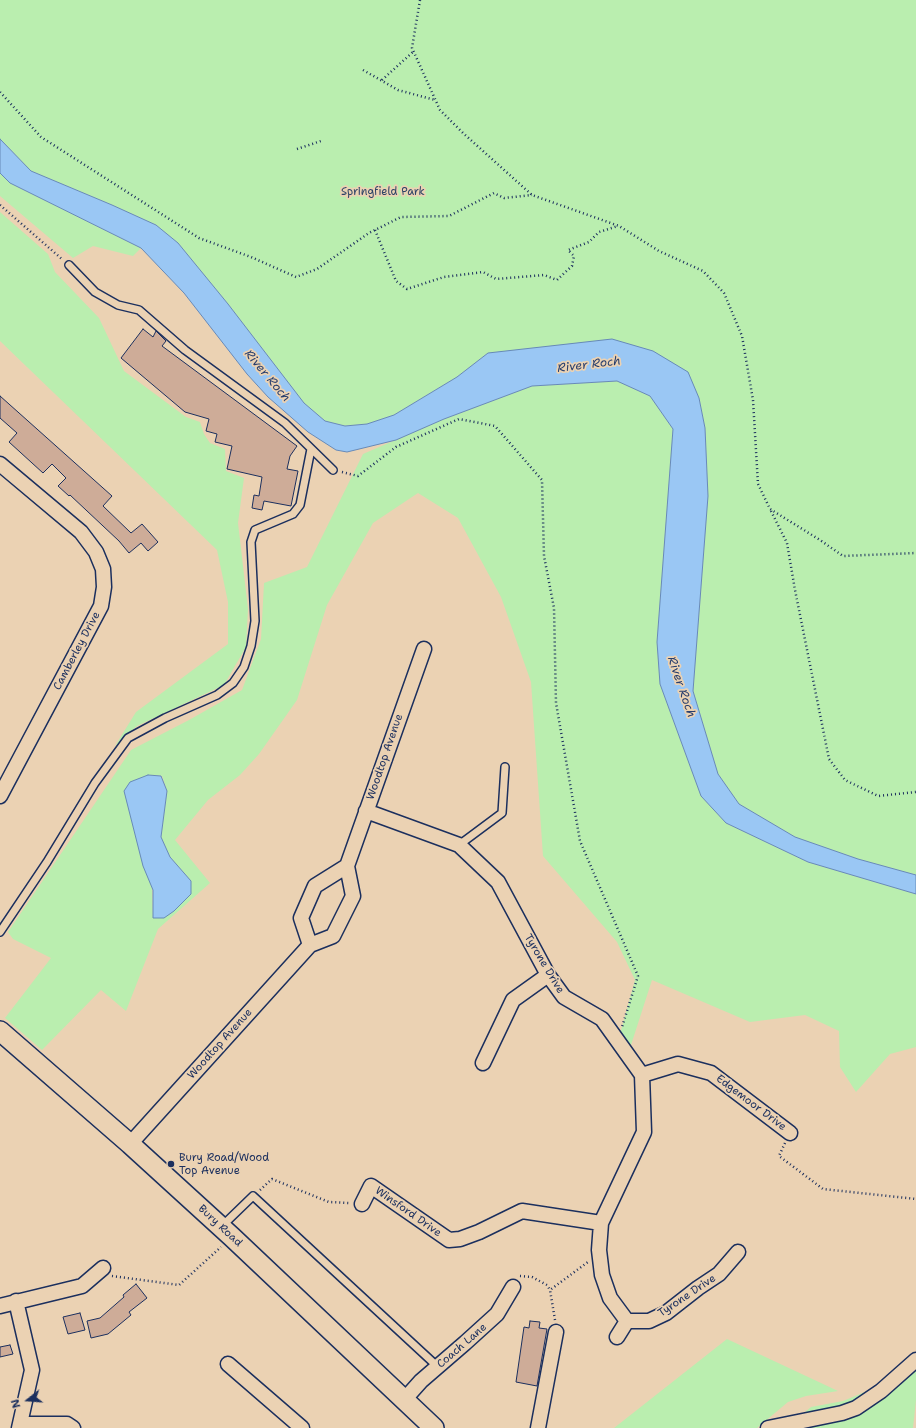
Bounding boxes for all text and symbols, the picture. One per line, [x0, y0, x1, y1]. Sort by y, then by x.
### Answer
park label: Springfield Park [341, 185, 425, 199]
water label: River Roch [241, 347, 293, 405]
water label: River Roch [557, 354, 621, 376]
street label: Camberley Drive [51, 610, 103, 692]
water label: River Roch [664, 655, 698, 719]
street label: Woodtop Avenue [364, 712, 406, 802]
street label: Tyrone Drive [521, 932, 567, 996]
street label: Woodtop Avenue [185, 1006, 255, 1082]
street label: Edgemoor Drive [713, 1072, 789, 1134]
place label: Bury Road/Wood Top Avenue [179, 1151, 269, 1177]
marker: Bury Road/Wood Top Avenue [166, 1159, 176, 1169]
street label: Winsford Drive [372, 1184, 444, 1240]
street label: Bury Road [195, 1202, 245, 1250]
street label: Tyrone Drive [656, 1272, 718, 1320]
street label: Coach Lane [434, 1321, 490, 1371]
north arrow [8, 1380, 48, 1420]
text: N [8, 1397, 24, 1410]

